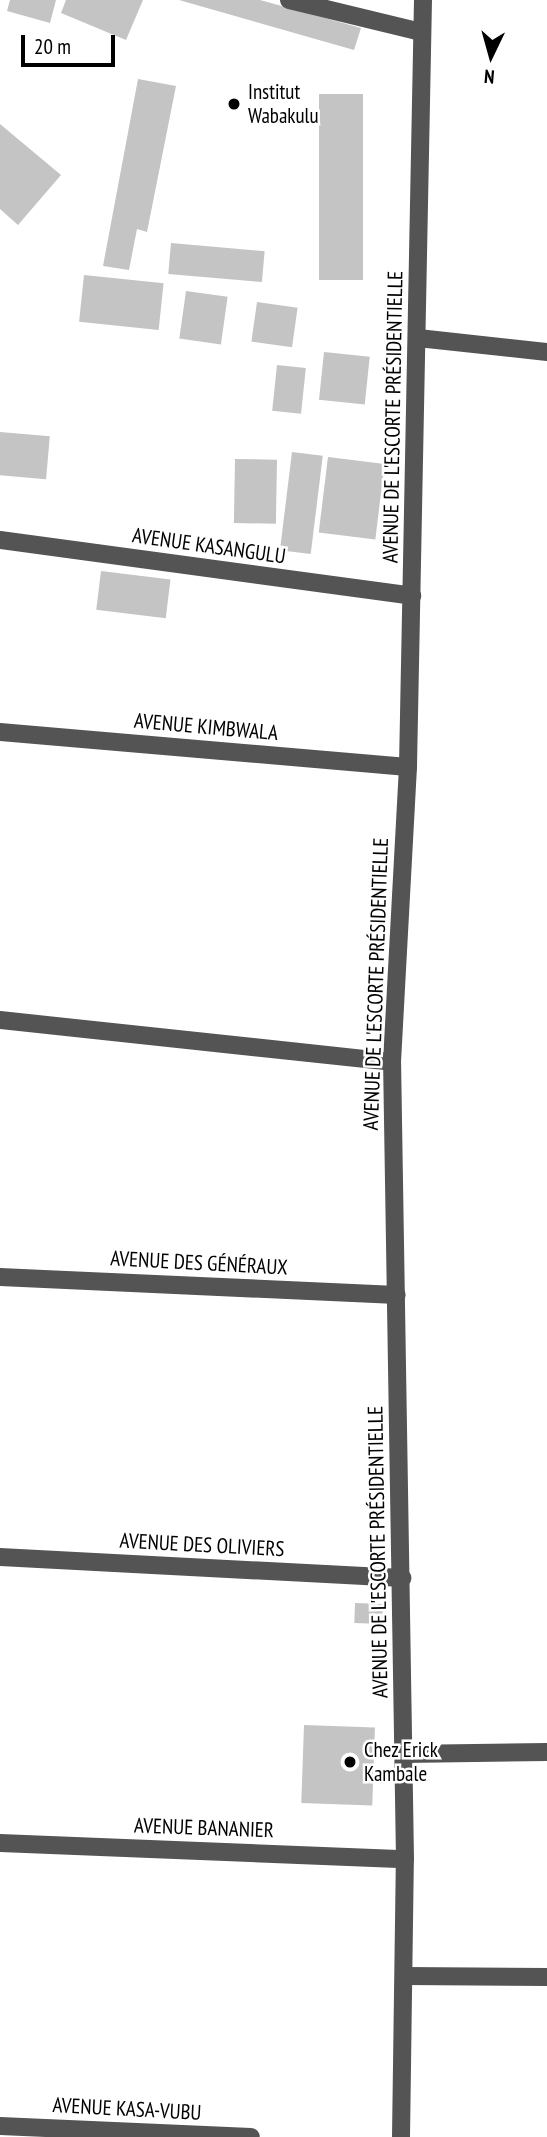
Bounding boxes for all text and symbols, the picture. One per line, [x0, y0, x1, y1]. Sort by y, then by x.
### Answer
scale bar [24, 21, 119, 65]
north arrow [456, 21, 526, 91]
text: 20 m [34, 33, 71, 60]
text: N [483, 65, 495, 89]
place label: Institut Wabakulu [248, 79, 319, 129]
marker: Institut Wabakulu [226, 96, 242, 112]
street label: AVENUE DE L'ESCORTE PRÉSIDENTIELLE [378, 271, 408, 563]
street label: AVENUE KASANGULU [131, 523, 287, 569]
street label: AVENUE KIMBWALA [133, 708, 279, 746]
street label: AVENUE DE L'ESCORTE PRÉSIDENTIELLE [358, 837, 394, 1131]
street label: AVENUE DES GÉNÉRAUX [110, 1246, 288, 1280]
street label: AVENUE DE L'ESCORTE PRÉSIDENTIELLE [363, 1406, 393, 1698]
street label: AVENUE DES OLIVIERS [119, 1528, 285, 1562]
place label: Chez Erick Kambale [364, 1737, 438, 1787]
marker: Chez Erick Kambale [342, 1754, 358, 1770]
street label: AVENUE BANANIER [134, 1813, 274, 1843]
street label: AVENUE KASA-VUBU [52, 2093, 202, 2125]

